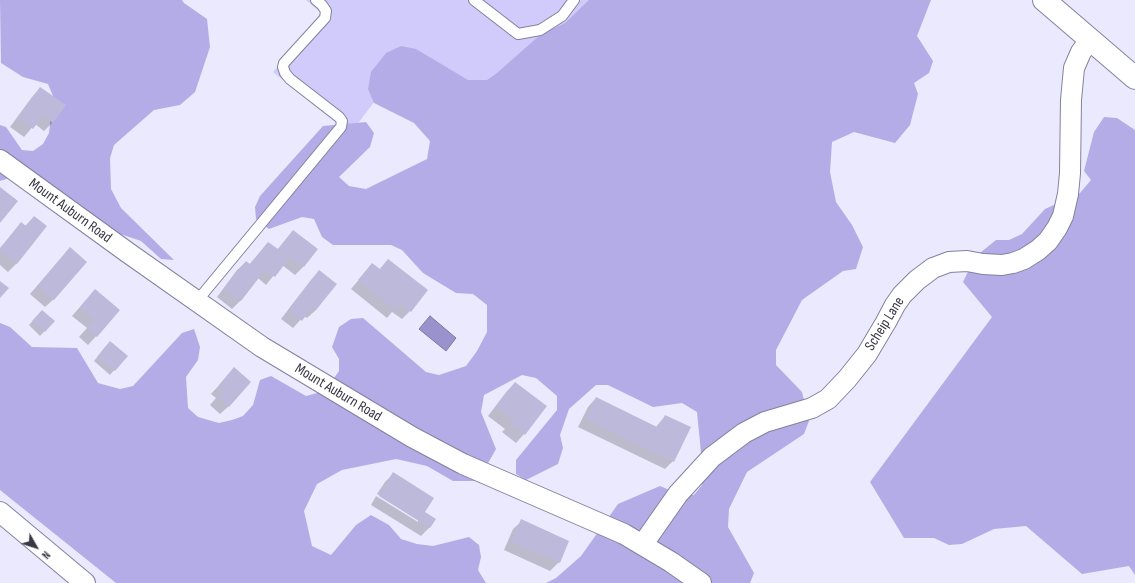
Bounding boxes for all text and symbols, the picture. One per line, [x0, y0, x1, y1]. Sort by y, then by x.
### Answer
street label: Mount Auburn Road [25, 175, 115, 247]
street label: Scheip Lane [861, 294, 909, 354]
street label: Mount Auburn Road [291, 360, 385, 426]
north arrow [16, 527, 56, 567]
text: N [39, 548, 53, 561]

